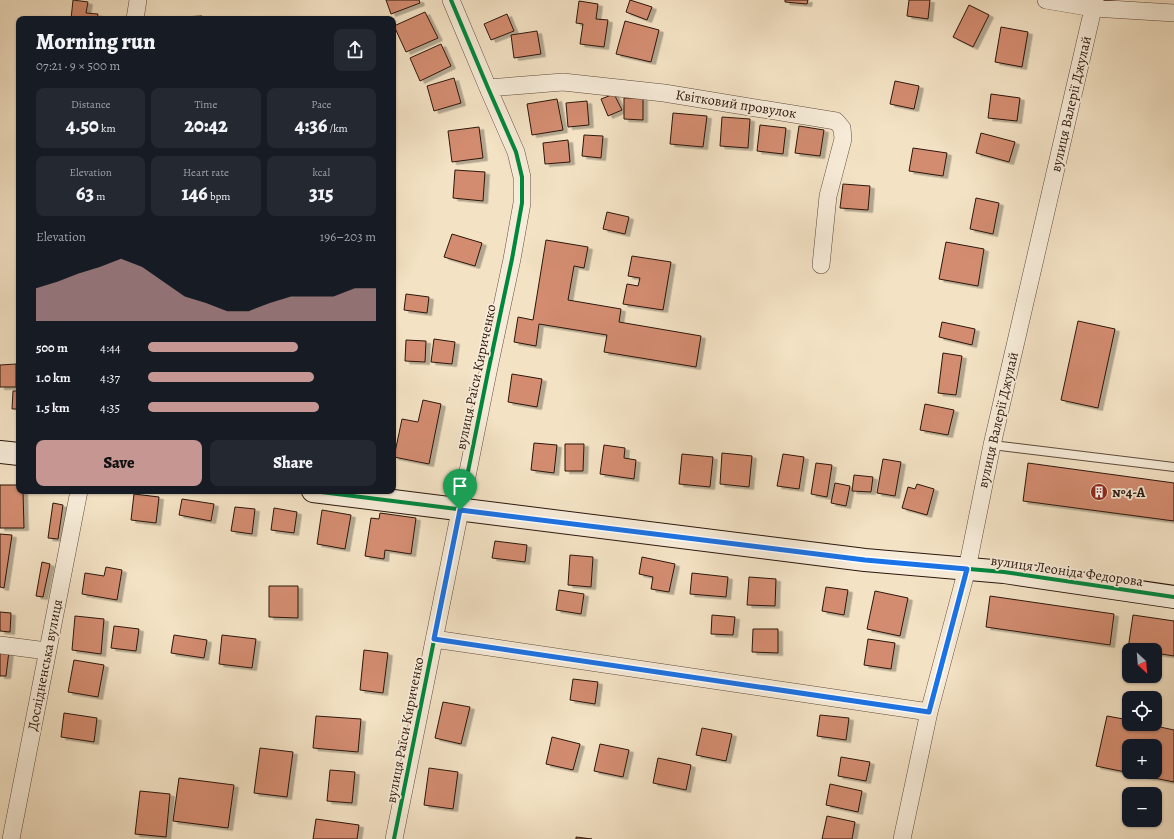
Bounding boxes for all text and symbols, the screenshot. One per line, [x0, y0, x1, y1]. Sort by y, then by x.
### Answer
text: Morning run [36, 27, 156, 57]
button: share [334, 29, 376, 71]
street label: вулиця Валерії Джулай [1046, 34, 1096, 174]
text: 07:21 · 9 × 500 m [36, 57, 120, 74]
street label: Квітковий провулок [674, 85, 798, 123]
text: Distance [71, 97, 110, 112]
text: Time [195, 97, 217, 112]
text: Pace [311, 97, 332, 112]
text: 4.50 [66, 112, 99, 139]
text: 20:42 [184, 112, 228, 139]
text: 4:36 [295, 112, 327, 139]
text: km [99, 121, 116, 136]
text: /km [327, 121, 348, 136]
text: Elevation [70, 165, 112, 180]
text: Heart rate [183, 165, 229, 180]
text: kcal [313, 165, 330, 180]
text: 63 [76, 180, 94, 207]
text: 146 [181, 180, 208, 207]
text: 315 [309, 180, 334, 207]
text: m [94, 189, 105, 204]
text: bpm [208, 189, 231, 204]
text: Elevation [36, 228, 86, 245]
text: 196–203 m [320, 228, 376, 245]
street label: вулиця Раїси Кириченко [451, 302, 501, 452]
text: 500 m [36, 339, 68, 356]
text: 4:44 [100, 339, 121, 356]
street label: вулиця Валерії Джулай [973, 350, 1023, 490]
text: 1.0 km [36, 369, 71, 386]
text: 4:37 [100, 369, 120, 386]
text: 1.5 km [36, 399, 70, 416]
text: 4:35 [100, 399, 120, 416]
button: Save [36, 440, 202, 486]
button: Share [210, 440, 376, 486]
pin [443, 469, 477, 510]
icon: arrive [449, 475, 471, 497]
building icon: №4-А [1089, 482, 1109, 502]
place label: №4-А [1112, 483, 1146, 502]
street label: вулиця Леоніда Федорова [990, 551, 1145, 591]
street label: Дослідненська вулиця [23, 597, 67, 732]
north arrow [1122, 643, 1162, 683]
map controls [1122, 643, 1162, 827]
street label: вулиця Раїси Кириченко [382, 655, 428, 805]
button: locate [1122, 691, 1162, 731]
button: + [1122, 739, 1162, 779]
button: − [1122, 787, 1162, 827]

